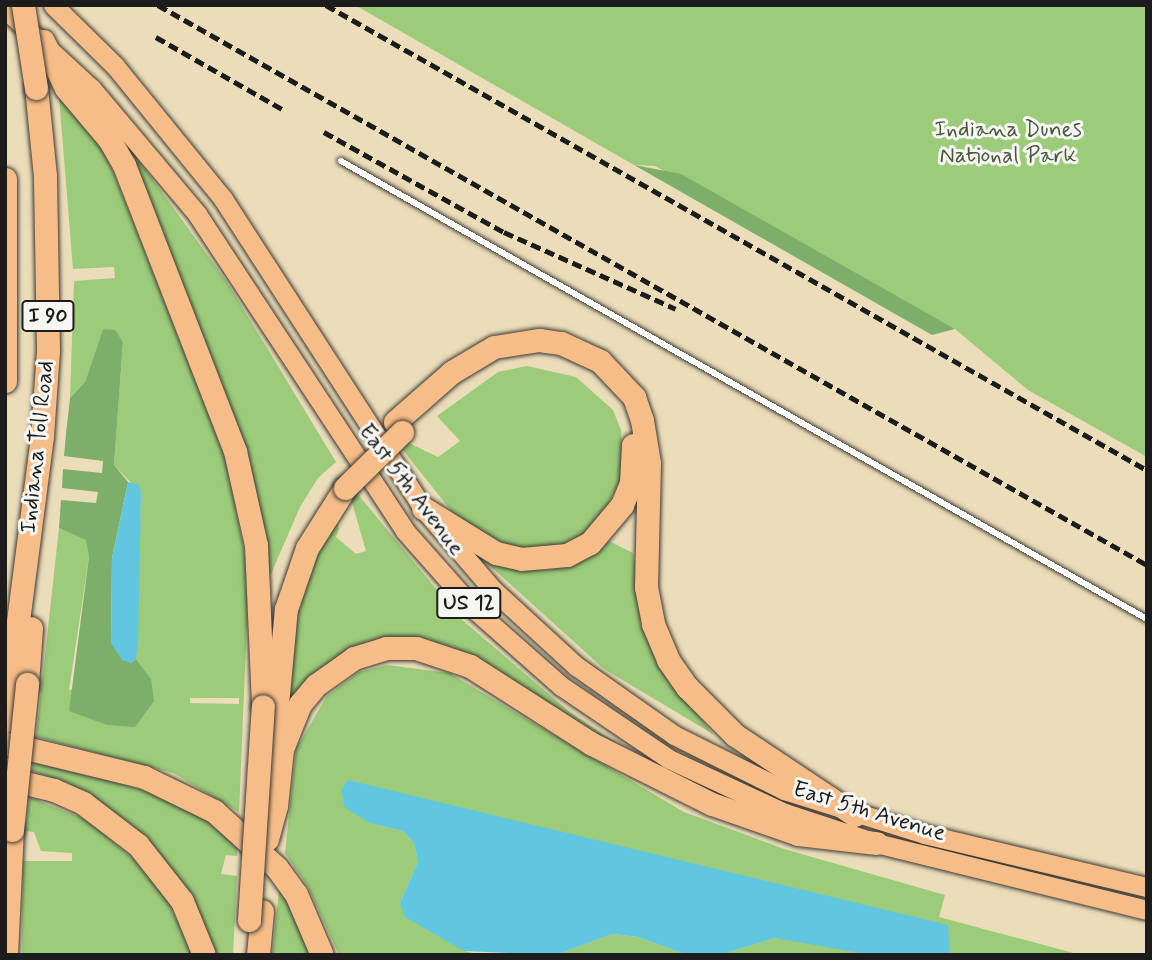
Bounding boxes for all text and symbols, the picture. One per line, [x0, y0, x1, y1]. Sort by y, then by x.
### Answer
park label: Indiana Dunes National Park [933, 116, 1083, 170]
road number: I 90 [20, 298, 76, 334]
street label: Indiana Toll Road [15, 359, 61, 535]
street label: East 5th Avenue [352, 419, 470, 561]
road number: US 12 [436, 586, 502, 620]
street label: East 5th Avenue [789, 776, 949, 848]

